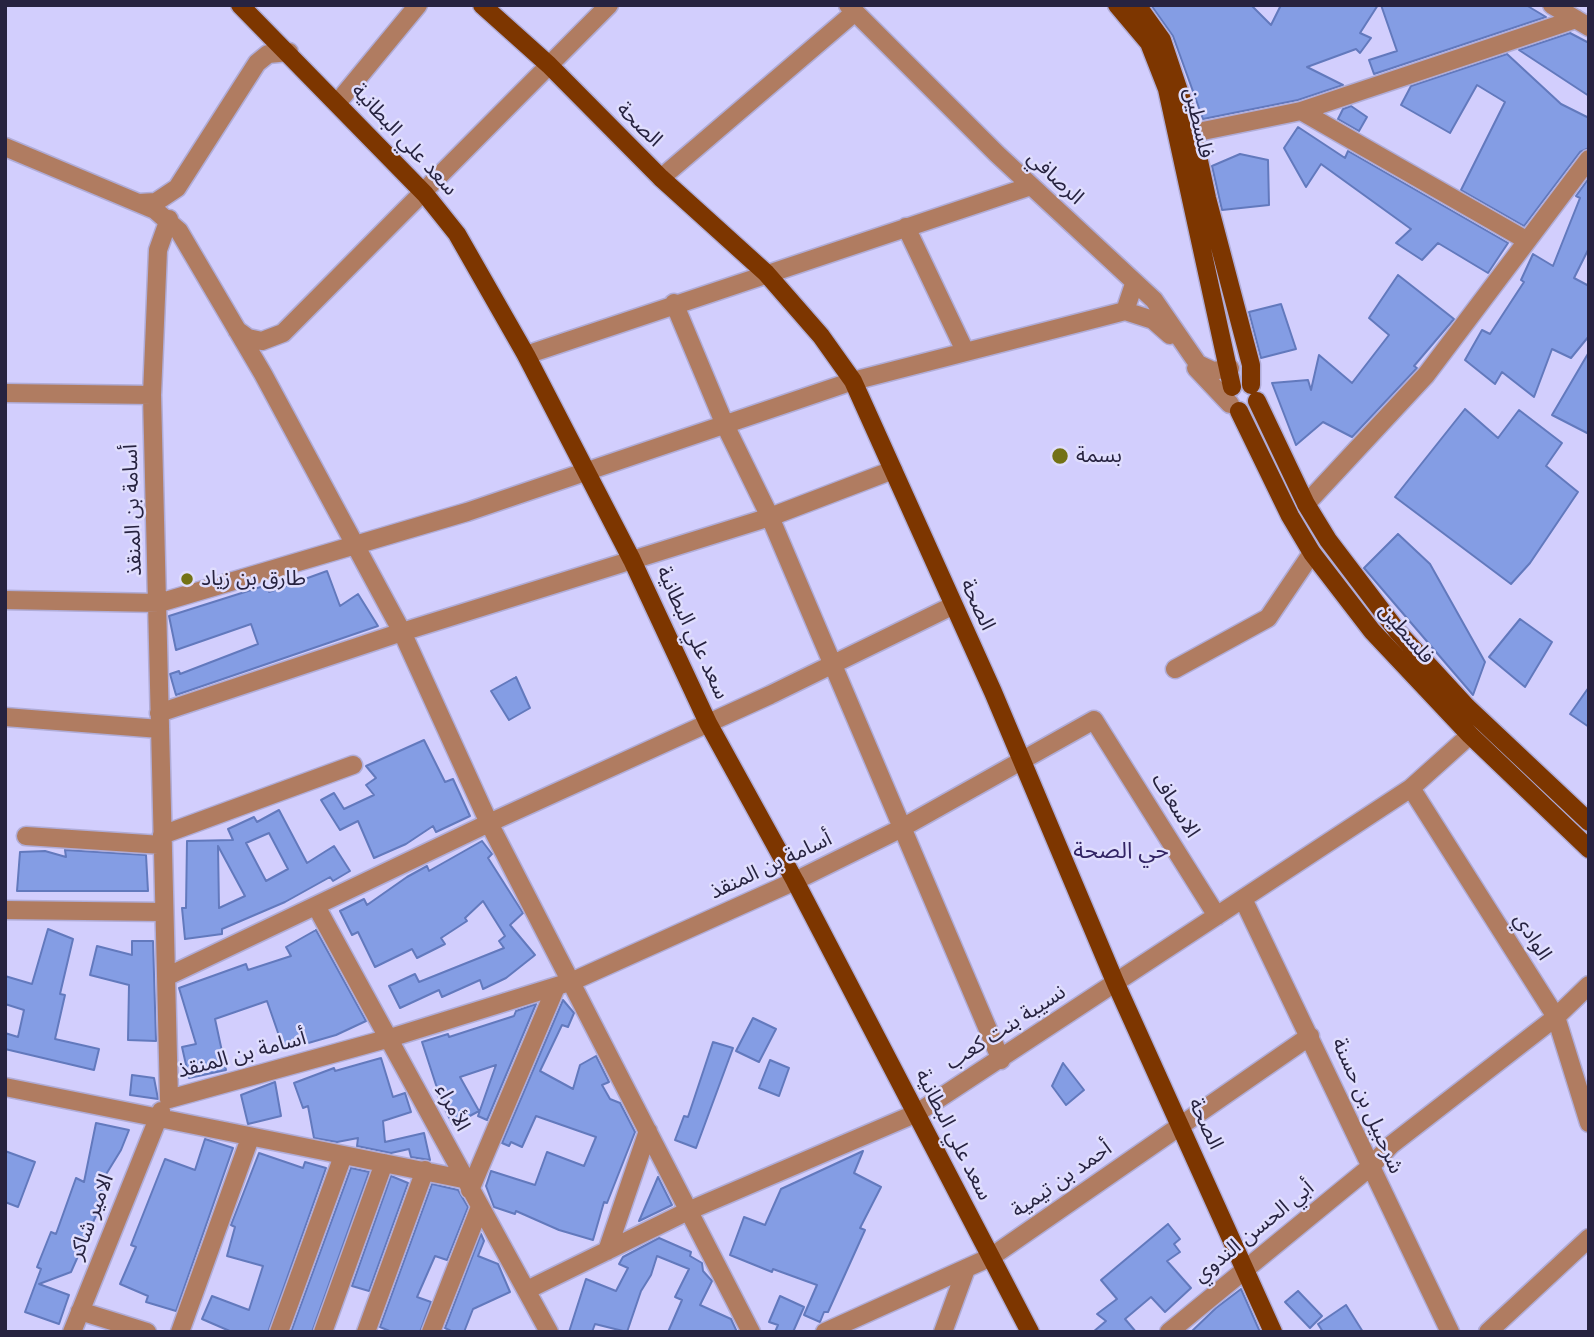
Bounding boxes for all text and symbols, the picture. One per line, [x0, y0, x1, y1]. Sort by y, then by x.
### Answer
street label: سعد علي البطانية [346, 79, 462, 201]
street label: فلسطين [1178, 85, 1218, 161]
street label: الصحة [611, 97, 667, 153]
street label: الرصافي [1022, 146, 1088, 210]
place label: بسمة [1076, 443, 1122, 469]
street label: أسامة بن المنقذ [118, 444, 148, 576]
marker: بسمة [1050, 446, 1070, 466]
street label: سعد علي البطانية [650, 562, 734, 704]
place label: طارق بن زياد [201, 566, 306, 592]
marker: طارق بن زياد [179, 571, 195, 587]
street label: الصحة [954, 575, 1000, 635]
street label: فلسطين [1373, 599, 1439, 669]
street label: الاسعاف [1145, 769, 1205, 843]
street label: أسامة بن المنقذ [706, 827, 836, 905]
district label: حي الصحة [1073, 838, 1169, 866]
street label: الوادي [1508, 909, 1556, 965]
street label: نسيبة بنت كعب [941, 980, 1071, 1076]
street label: أسامة بن المنقذ [175, 1026, 309, 1084]
street label: شرحبيل بن حسنة [1326, 1034, 1408, 1178]
street label: سعد علي البطانية [909, 1065, 997, 1205]
street label: الأمراء [429, 1080, 475, 1136]
street label: الصحة [1182, 1094, 1228, 1154]
street label: أحمد بن تيمية [1007, 1136, 1117, 1224]
street label: الامير شاكر [64, 1171, 120, 1263]
street label: أبي الحسن الندوي [1189, 1176, 1319, 1288]

